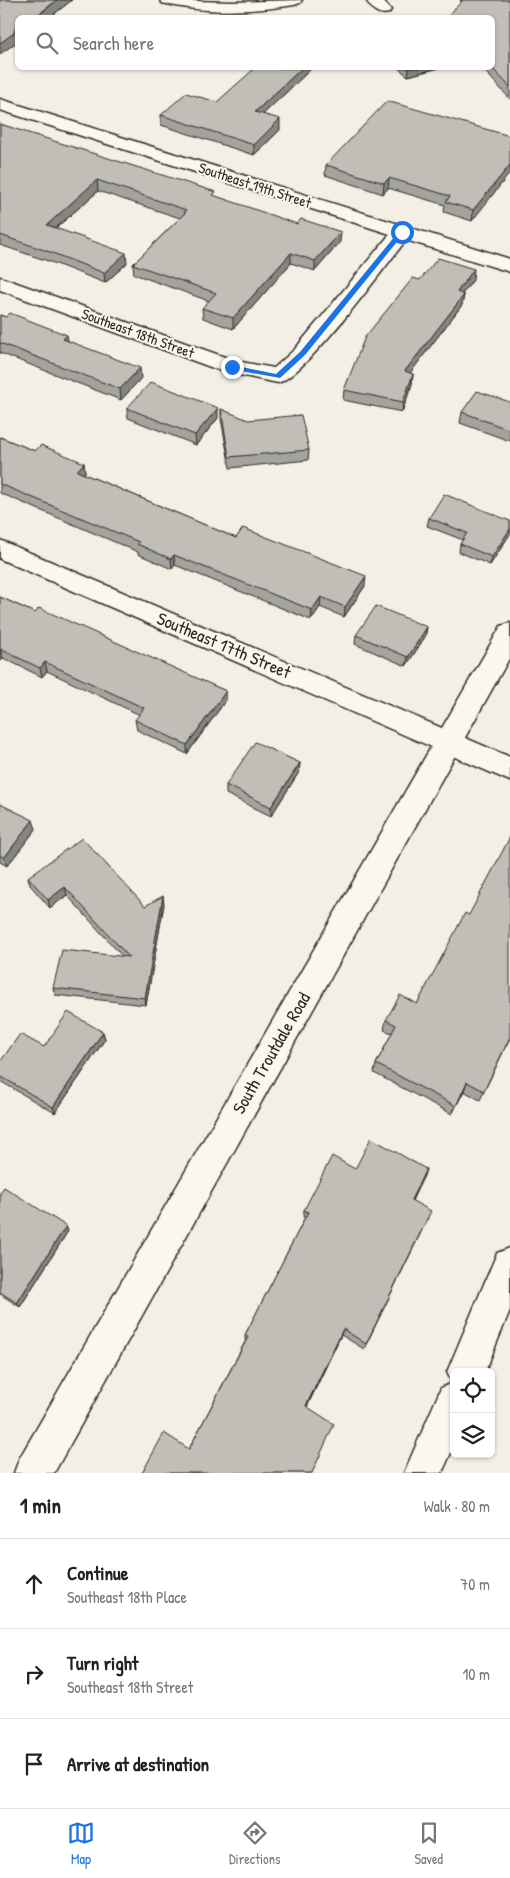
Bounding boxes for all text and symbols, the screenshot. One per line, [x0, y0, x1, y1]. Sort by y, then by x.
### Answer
search box [15, 15, 495, 70]
icon: search [33, 29, 61, 57]
text: Search here [73, 30, 154, 56]
street label: Southeast 19th Street [196, 157, 315, 213]
route start [391, 221, 414, 244]
street label: Southeast 18th Street [79, 303, 198, 363]
route end [221, 356, 244, 379]
street label: Southeast 17th Street [153, 606, 296, 685]
street label: South Troutdale Road [226, 988, 316, 1118]
map controls [450, 1368, 495, 1458]
button: locate [450, 1368, 495, 1413]
button: layers [450, 1413, 495, 1458]
text: 1 min [20, 1491, 61, 1520]
text: Walk · 80 m [424, 1495, 490, 1517]
text: Continue [67, 1560, 128, 1586]
icon: ahead [20, 1570, 48, 1598]
text: 70 m [460, 1573, 490, 1595]
text: Southeast 18th Place [67, 1586, 187, 1608]
text: Turn right [67, 1650, 138, 1676]
icon: right [20, 1660, 48, 1688]
text: 10 m [462, 1663, 490, 1685]
text: Southeast 18th Street [67, 1676, 193, 1698]
icon: arrive [20, 1750, 48, 1778]
text: Arrive at destination [67, 1751, 209, 1777]
tab: Map [67, 1819, 95, 1868]
tab: Directions [229, 1819, 280, 1868]
tab: Saved [414, 1819, 443, 1868]

